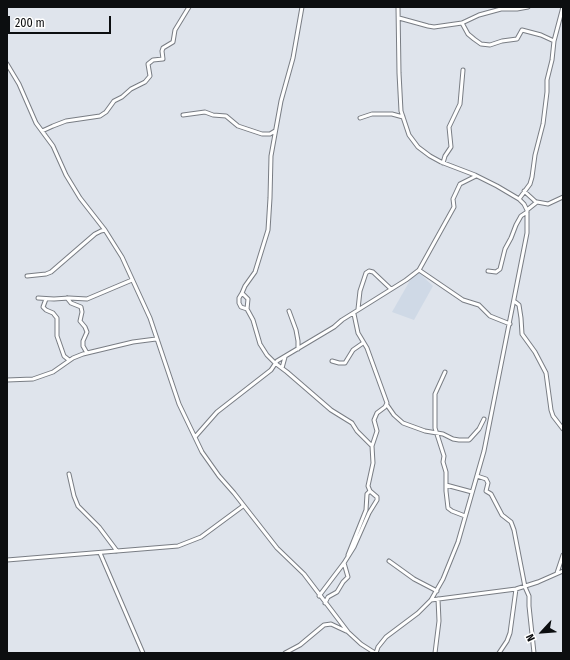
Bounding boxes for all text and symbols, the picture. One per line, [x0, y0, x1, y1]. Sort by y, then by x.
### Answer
scale bar [10, 8, 113, 34]
text: 200 m [15, 16, 45, 30]
north arrow [522, 612, 562, 652]
text: N [523, 632, 538, 643]

